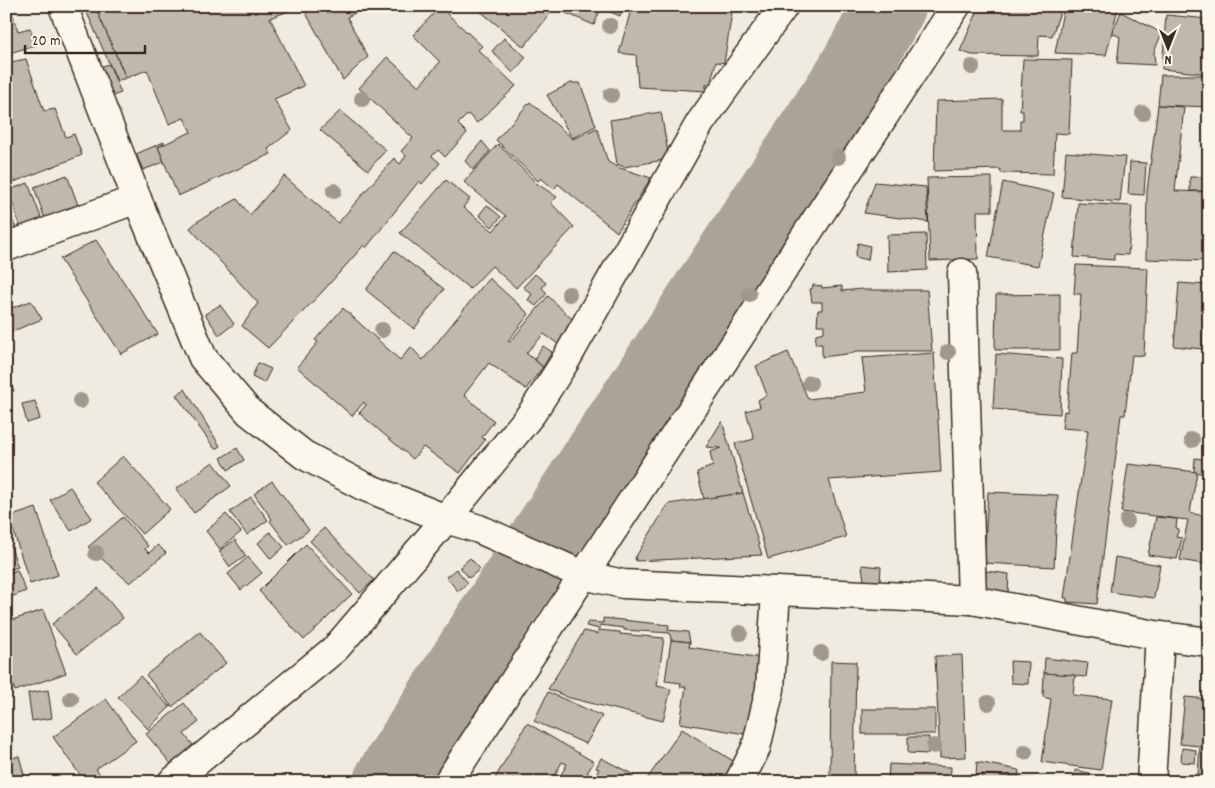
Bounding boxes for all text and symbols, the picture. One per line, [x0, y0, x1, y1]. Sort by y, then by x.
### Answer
scale bar [25, 22, 145, 54]
north arrow [1142, 22, 1192, 72]
text: 20 m [32, 31, 60, 53]
text: N [1164, 49, 1171, 69]

